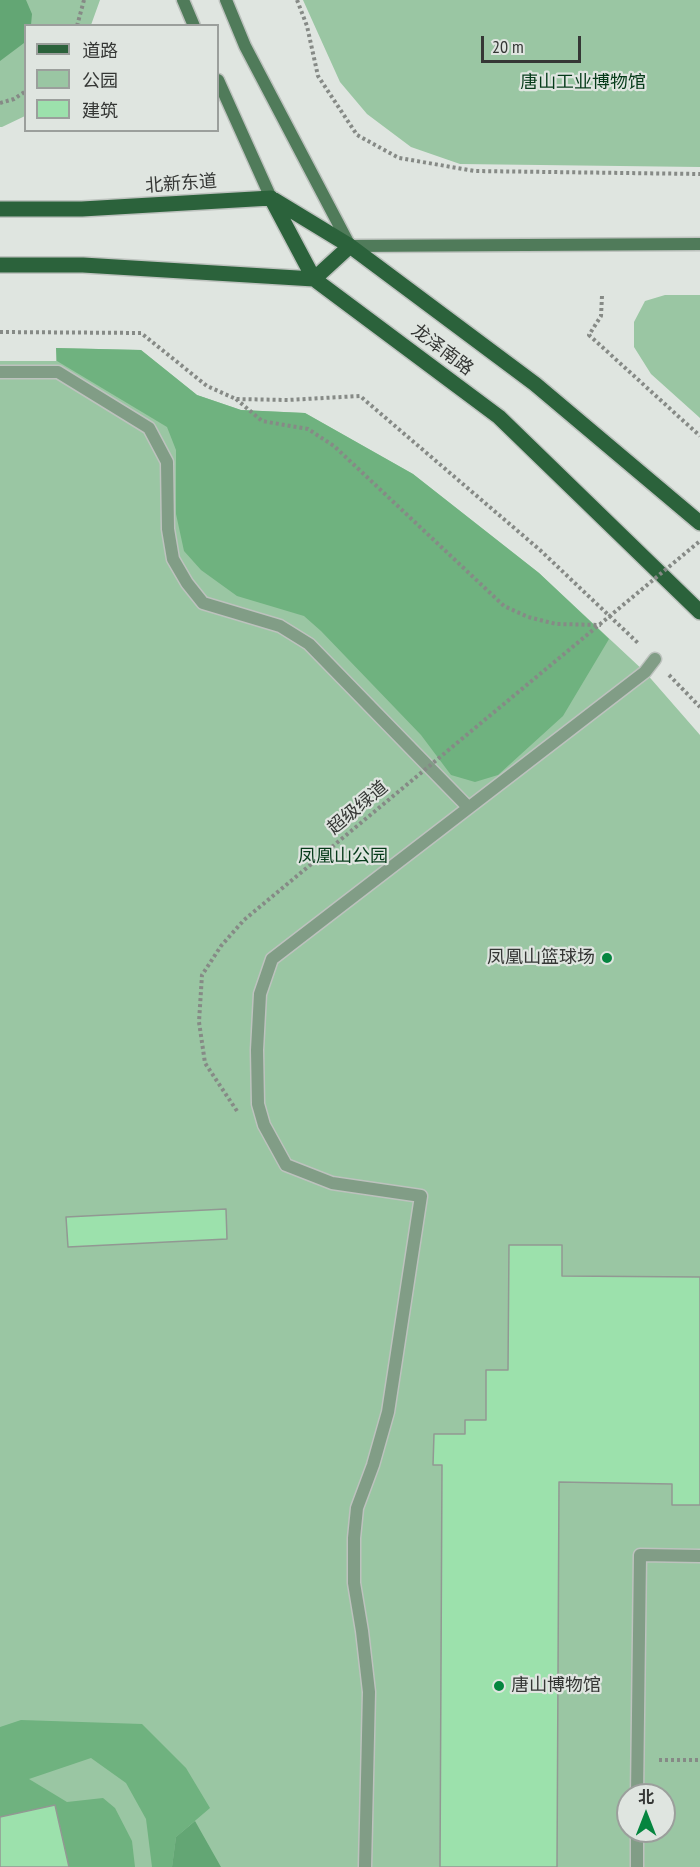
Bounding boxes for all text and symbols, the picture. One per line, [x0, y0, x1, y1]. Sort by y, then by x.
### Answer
legend [24, 24, 219, 132]
scale bar [484, 24, 584, 62]
text: 20 m [492, 35, 524, 58]
text: 道路 [82, 39, 118, 62]
text: 公园 [82, 69, 118, 92]
park label: 唐山工业博物馆 [520, 72, 646, 94]
text: 建筑 [82, 99, 118, 122]
street label: 北新东道 [144, 171, 218, 197]
street label: 龙泽南路 [407, 320, 477, 380]
street label: 超级绿道 [323, 777, 393, 839]
park label: 凤凰山公园 [298, 846, 388, 868]
place label: 凤凰山篮球场 [487, 947, 595, 969]
marker: 凤凰山篮球场 [600, 951, 614, 965]
place label: 唐山博物馆 [511, 1675, 601, 1697]
marker: 唐山博物馆 [492, 1679, 506, 1693]
north arrow [616, 1783, 676, 1843]
text: 北 [638, 1787, 654, 1807]

